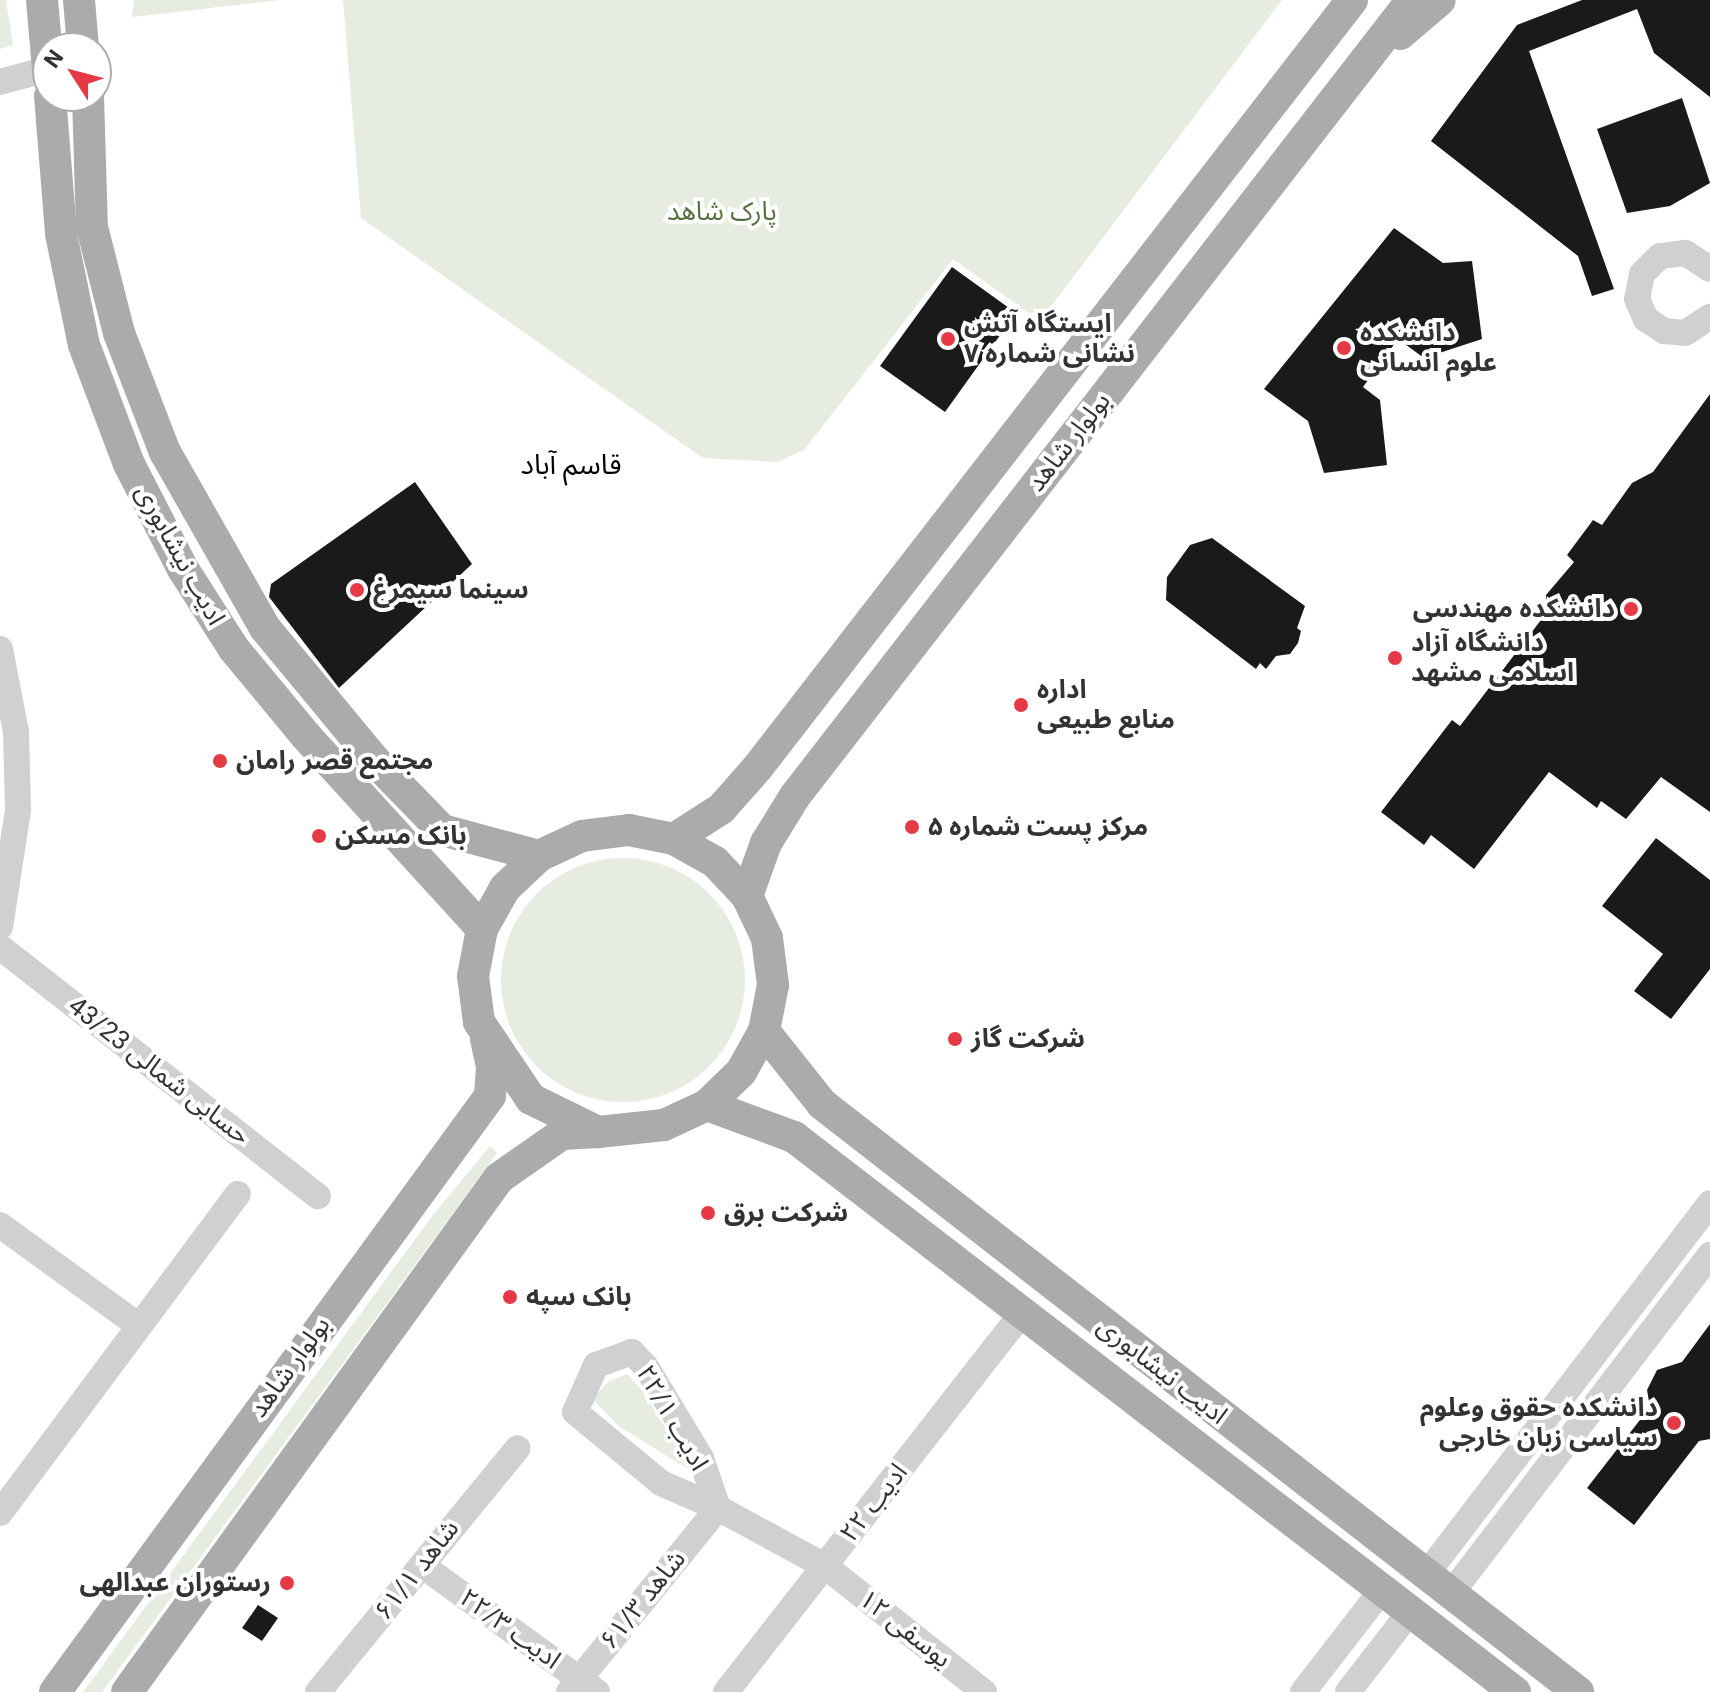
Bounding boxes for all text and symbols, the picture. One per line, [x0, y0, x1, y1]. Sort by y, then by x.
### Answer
north arrow [32, 32, 112, 112]
text: N [39, 45, 68, 72]
park label: پارک شاهد [667, 196, 777, 228]
place label: ایستگاه آتش نشانی شماره ۷ [964, 308, 1135, 370]
place label: دانشکده علوم انسانی [1360, 317, 1497, 378]
marker: ایستگاه آتش نشانی شماره ۷ [939, 330, 957, 348]
marker: دانشکده علوم انسانی [1335, 339, 1353, 357]
street label: بولوار شاهد [1021, 386, 1117, 498]
district label: قاسم آباد [521, 448, 621, 482]
street label: ادیب نیشابوری [129, 479, 231, 631]
place label: سینما سیمرغ [373, 574, 529, 606]
marker: سینما سیمرغ [348, 581, 366, 599]
place label: دانشکده مهندسی [1413, 593, 1615, 625]
marker: دانشکده مهندسی [1622, 600, 1640, 618]
place label: دانشگاه آزاد اسلامی مشهد [1411, 627, 1574, 688]
marker: دانشگاه آزاد اسلامی مشهد [1386, 649, 1404, 667]
place label: اداره منابع طبیعی [1037, 674, 1175, 736]
marker: اداره منابع طبیعی [1012, 696, 1030, 714]
place label: مجتمع قصر رامان [236, 745, 433, 777]
marker: مجتمع قصر رامان [211, 752, 229, 770]
place label: مرکز پست شماره ۵ [928, 811, 1148, 843]
marker: مرکز پست شماره ۵ [903, 818, 921, 836]
place label: بانک مسکن [335, 820, 467, 852]
marker: بانک مسکن [310, 827, 328, 845]
street label: حسابی شمالی 43/23 [62, 990, 256, 1152]
place label: شرکت گاز [971, 1023, 1085, 1055]
marker: شرکت گاز [946, 1030, 964, 1048]
place label: شرکت برق [724, 1197, 848, 1229]
marker: شرکت برق [699, 1204, 717, 1222]
place label: بانک سپه [526, 1281, 632, 1313]
marker: بانک سپه [501, 1288, 519, 1306]
street label: بولوار شاهد [243, 1310, 337, 1424]
street label: ادیب نیشابوری [1091, 1311, 1233, 1431]
street label: ادیب ۲۲/۱ [629, 1360, 715, 1476]
place label: دانشکده حقوق وعلوم سیاسی زبان خارجی [1420, 1392, 1658, 1454]
marker: دانشکده حقوق وعلوم سیاسی زبان خارجی [1665, 1414, 1683, 1432]
street label: ادیب ۲۲ [834, 1458, 914, 1548]
street label: شاهد ۶۱/۱ [368, 1514, 466, 1626]
street label: شاهد ۶۱/۳ [594, 1544, 692, 1656]
place label: رستوران عبدالهی [80, 1567, 271, 1599]
marker: رستوران عبدالهی [278, 1574, 296, 1592]
street label: ادیب ۲۲/۳ [454, 1582, 566, 1676]
street label: یوسفی ۱۲ [853, 1583, 957, 1675]

